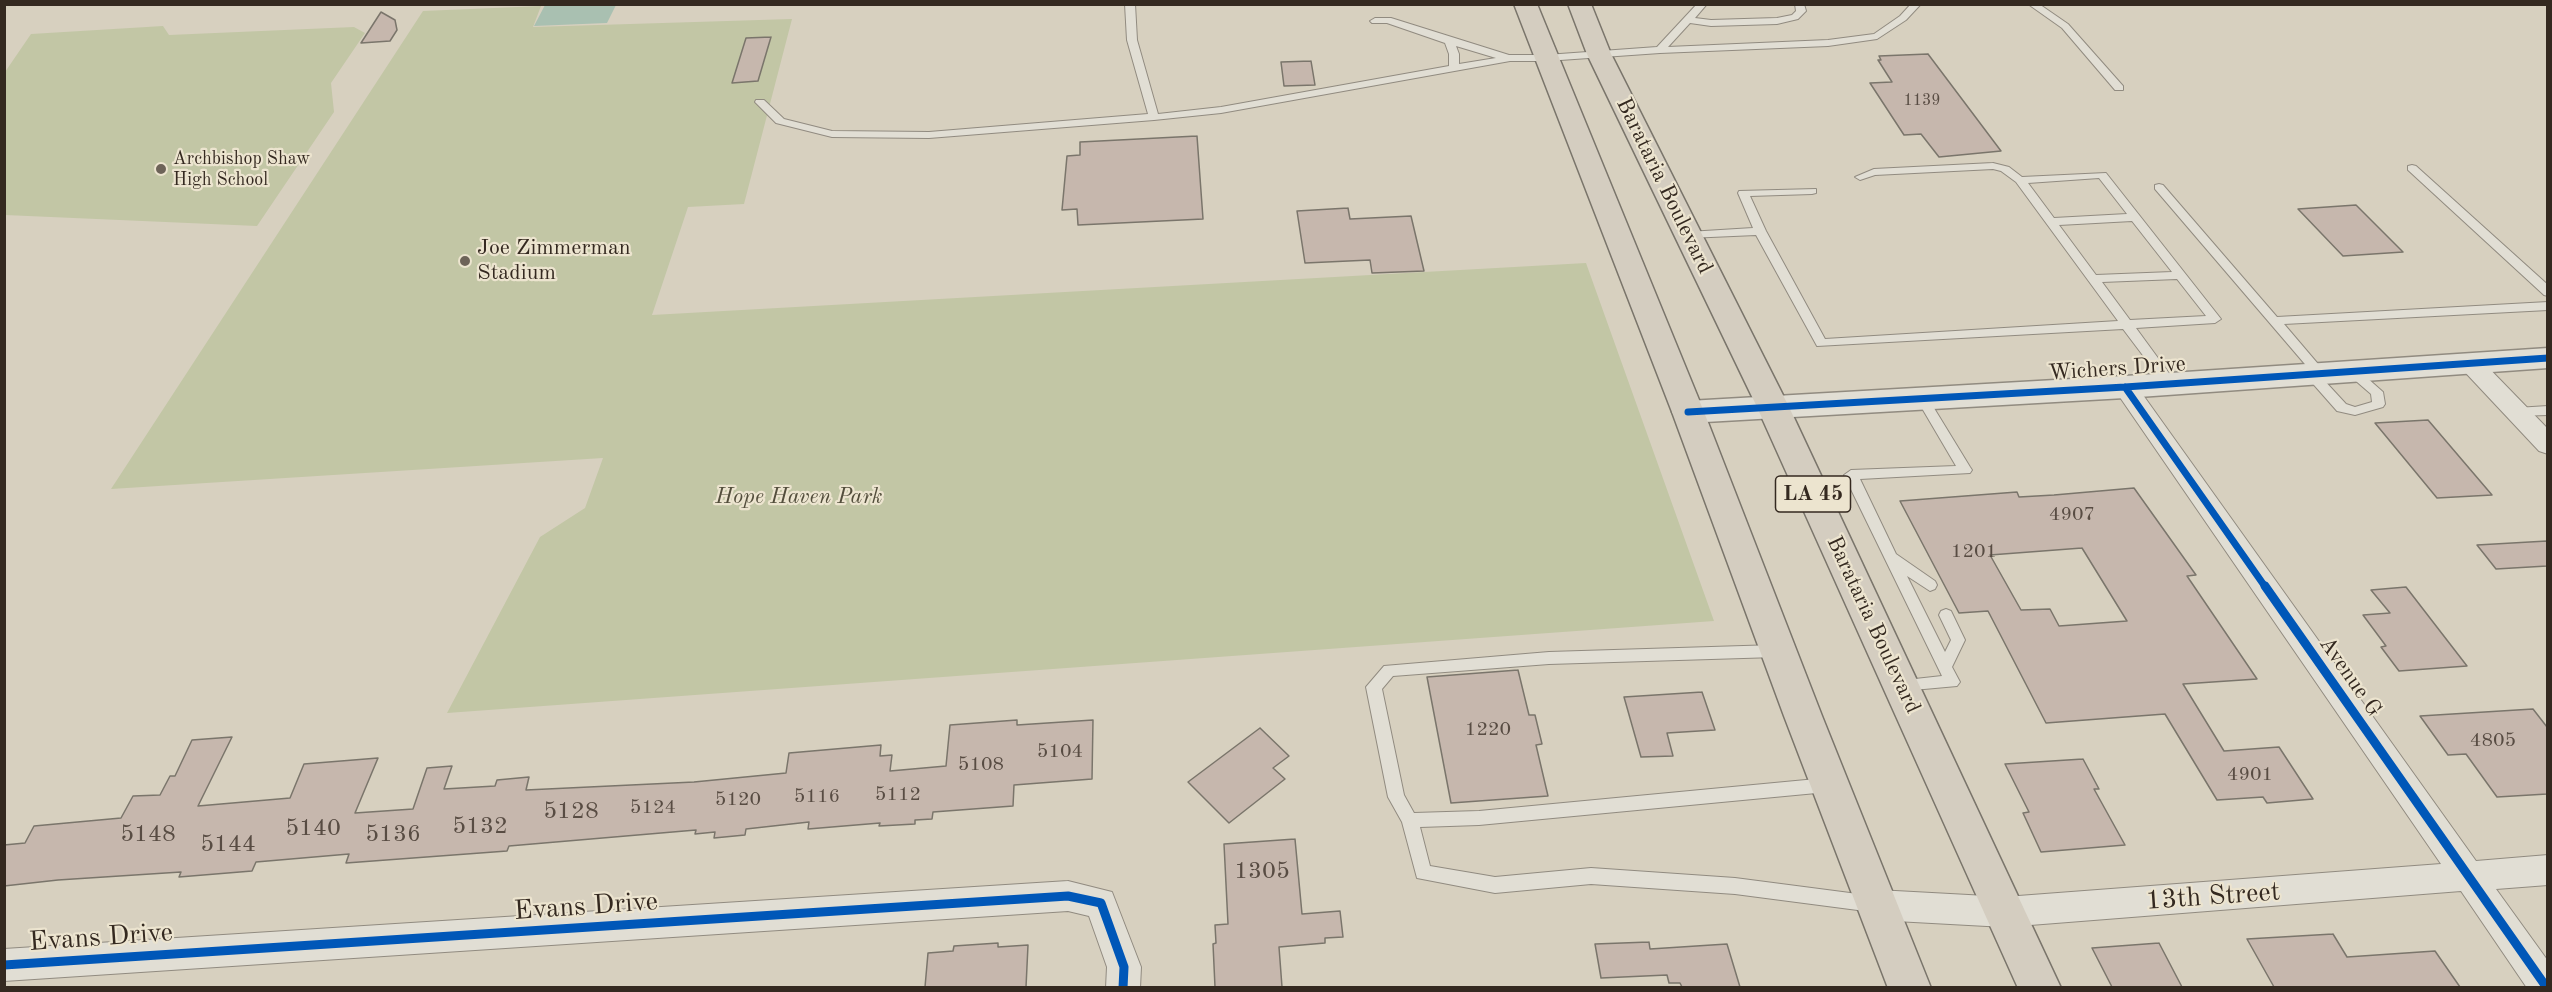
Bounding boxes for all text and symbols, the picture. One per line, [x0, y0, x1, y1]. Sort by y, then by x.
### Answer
house number: 1139 [1903, 91, 1941, 111]
street label: Barataria Boulevard [1610, 94, 1718, 278]
place label: Archbishop Shaw High School [173, 148, 310, 190]
marker: Archbishop Shaw High School [154, 162, 168, 176]
place label: Joe Zimmerman Stadium [477, 235, 631, 286]
marker: Joe Zimmerman Stadium [458, 254, 472, 268]
street label: Wichers Drive [2047, 351, 2187, 387]
road number: LA 45 [1776, 476, 1850, 512]
park label: Hope Haven Park [715, 484, 883, 510]
house number: 4907 [2049, 503, 2095, 527]
street label: Barataria Boulevard [1820, 532, 1926, 718]
house number: 1201 [1951, 540, 1997, 564]
street label: Avenue G [2313, 632, 2387, 722]
house number: 1220 [1465, 718, 1511, 742]
house number: 4805 [2470, 729, 2516, 753]
house number: 5104 [1037, 740, 1083, 764]
house number: 5108 [958, 753, 1004, 777]
house number: 4901 [2227, 763, 2273, 787]
house number: 5112 [875, 783, 921, 807]
house number: 5116 [794, 785, 840, 809]
house number: 5120 [715, 788, 761, 812]
house number: 5124 [630, 796, 676, 820]
house number: 5128 [543, 798, 599, 826]
house number: 5132 [452, 813, 508, 841]
house number: 5140 [285, 815, 341, 843]
house number: 5148 [120, 821, 176, 849]
house number: 5136 [365, 821, 421, 849]
house number: 5144 [200, 831, 256, 859]
house number: 1305 [1234, 858, 1290, 886]
street label: 13th Street [2145, 876, 2281, 918]
street label: Evans Drive [513, 886, 659, 928]
street label: Evans Drive [28, 917, 174, 959]

